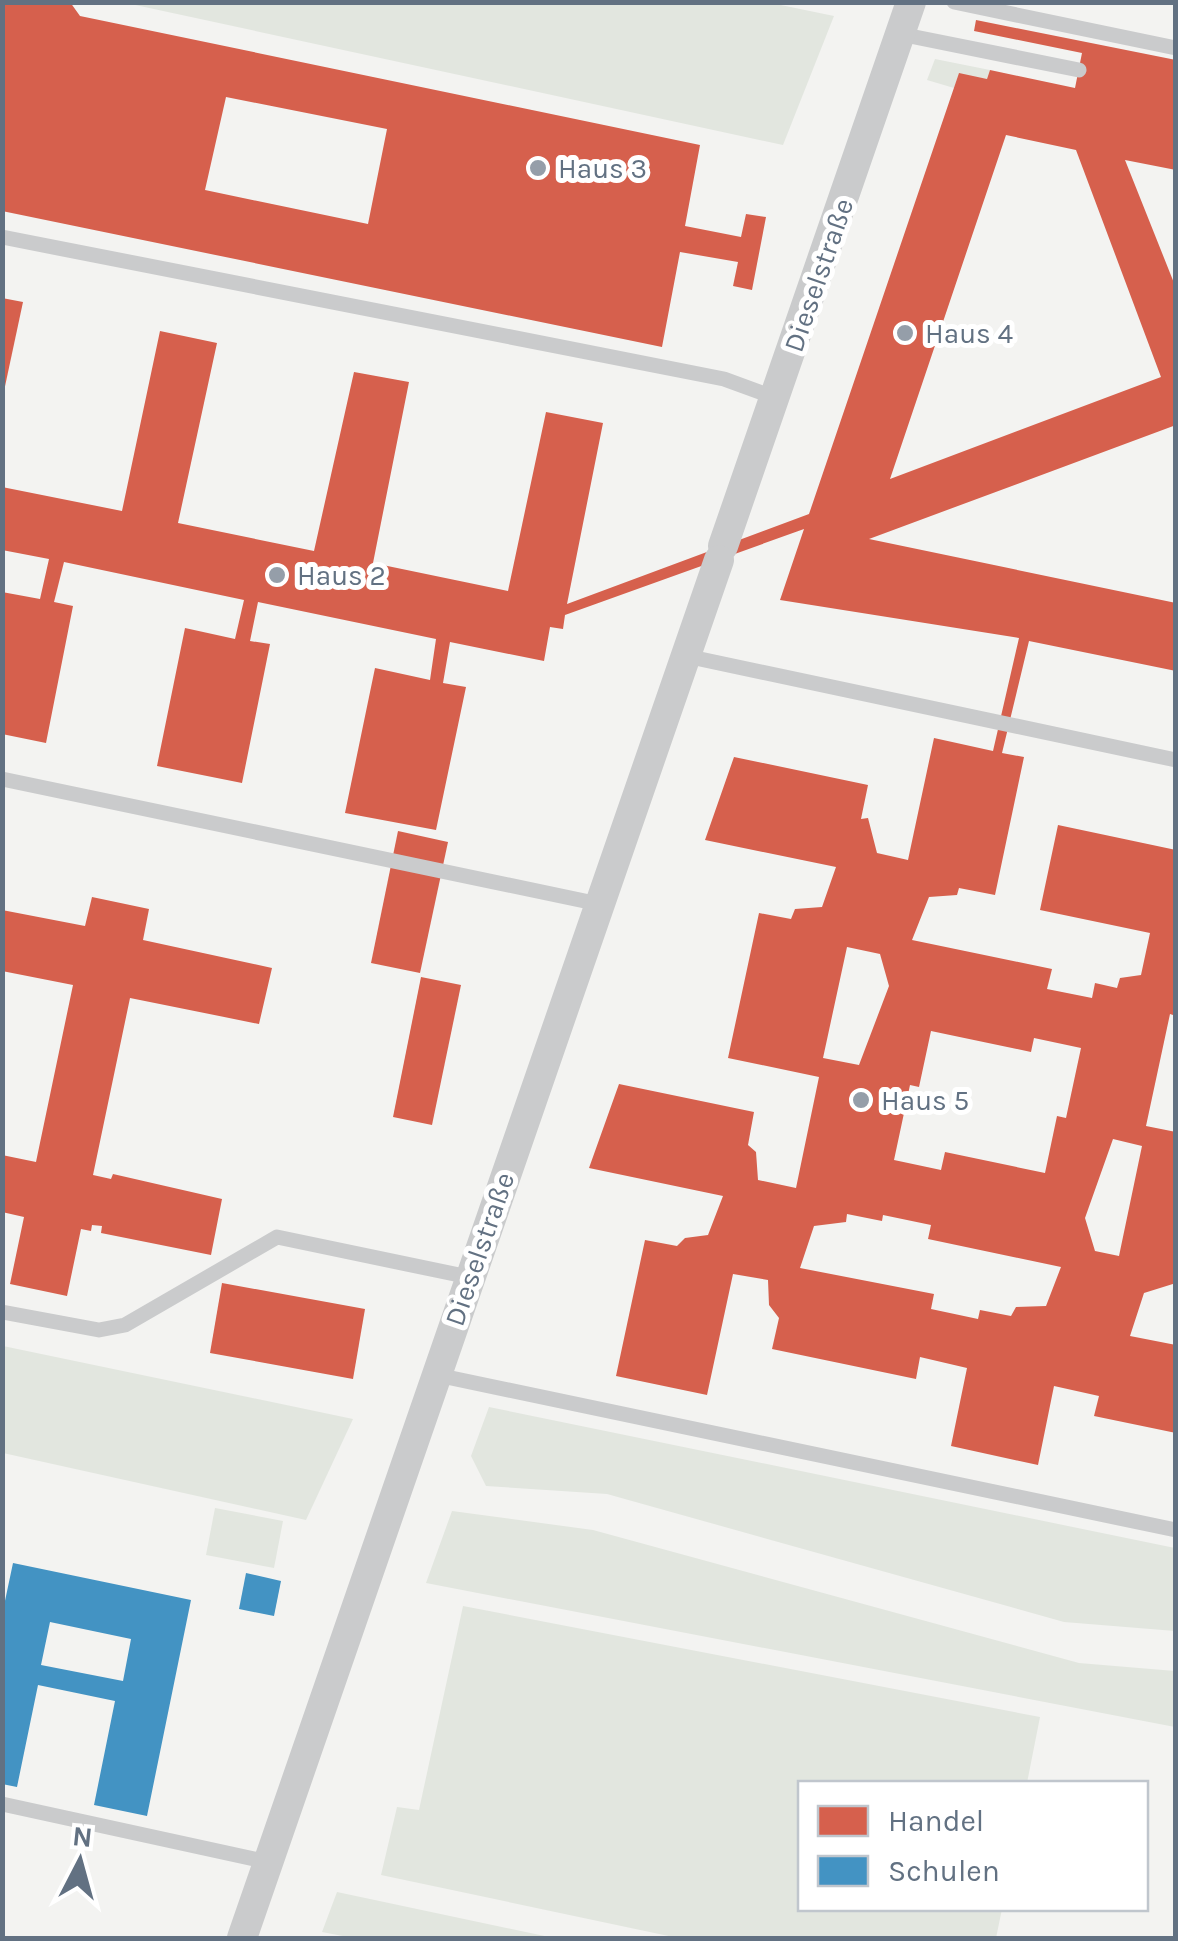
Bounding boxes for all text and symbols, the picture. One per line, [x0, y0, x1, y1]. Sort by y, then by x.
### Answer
place label: Haus 3 [558, 152, 647, 185]
marker: Haus 3 [527, 157, 549, 179]
street label: Dieselstraße [777, 194, 860, 356]
place label: Haus 4 [925, 317, 1013, 350]
marker: Haus 4 [894, 322, 916, 344]
place label: Haus 2 [297, 559, 386, 592]
marker: Haus 2 [266, 564, 288, 586]
place label: Haus 5 [881, 1084, 969, 1117]
marker: Haus 5 [850, 1089, 872, 1111]
street label: Dieselstraße [438, 1168, 521, 1330]
legend [798, 1781, 1148, 1911]
text: Handel [888, 1803, 984, 1839]
north arrow [30, 1811, 130, 1911]
text: N [71, 1819, 94, 1854]
text: Schulen [888, 1853, 1000, 1889]

